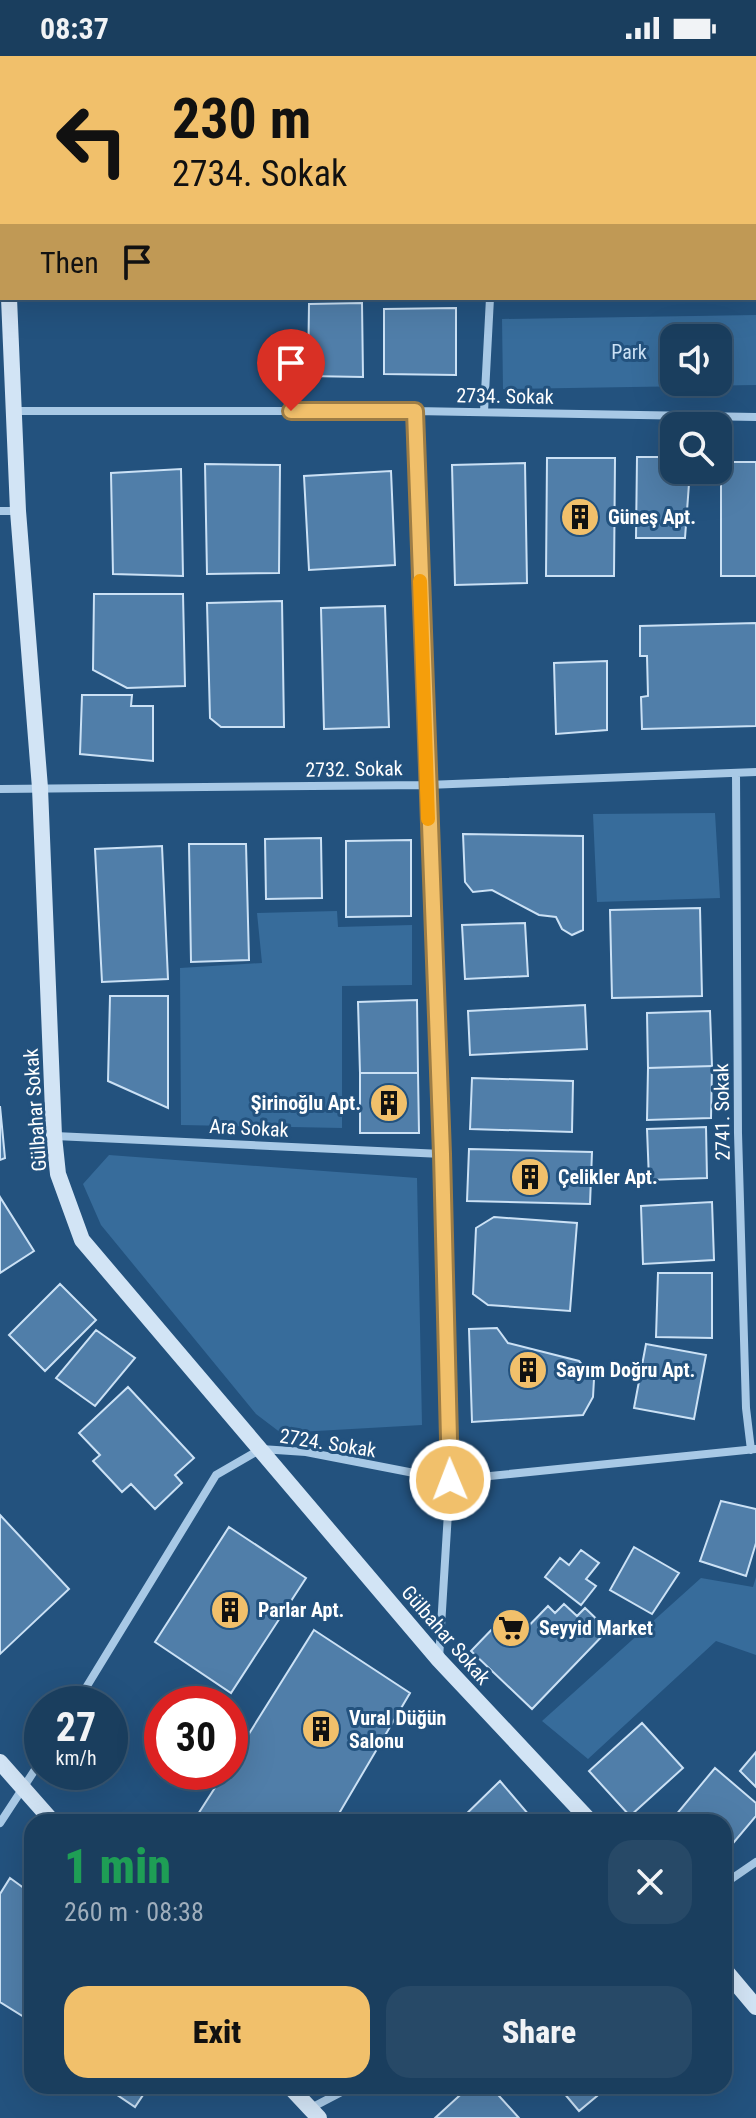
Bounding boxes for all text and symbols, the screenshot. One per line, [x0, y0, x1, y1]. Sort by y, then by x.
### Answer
text: 08:37 [40, 11, 109, 46]
text: 230 m [172, 86, 311, 152]
icon: left [40, 88, 144, 192]
text: 2734. Sokak [172, 153, 347, 195]
icon: arrive [115, 240, 159, 284]
text: Then [40, 245, 99, 280]
map controls [660, 324, 732, 484]
button: sound [660, 324, 732, 396]
pin [257, 329, 325, 411]
park label: Park [611, 340, 647, 364]
icon: arrive [269, 341, 313, 385]
street label: 2734. Sokak [456, 383, 554, 409]
button: search [660, 412, 732, 484]
building icon: Güneş Apt. [559, 496, 601, 538]
place label: Güneş Apt. [608, 505, 696, 529]
street label: 2732. Sokak [305, 756, 403, 782]
street label: Gülbahar Sokak [19, 1048, 51, 1172]
street label: 2741. Sokak [709, 1063, 735, 1161]
building icon: Şirinoğlu Apt. [368, 1082, 410, 1124]
place label: Şirinoğlu Apt. [251, 1091, 361, 1115]
street label: Ara Sokak [209, 1114, 289, 1142]
building icon: Çelikler Apt. [509, 1156, 551, 1198]
place label: Çelikler Apt. [558, 1165, 658, 1189]
building icon: Sayım Doğru Apt. [507, 1349, 549, 1391]
place label: Sayım Doğru Apt. [556, 1358, 695, 1382]
street label: 2724. Sokak [278, 1424, 378, 1462]
position arrow [408, 1438, 492, 1522]
street label: Gülbahar Sokak [396, 1581, 496, 1689]
building icon: Parlar Apt. [209, 1589, 251, 1631]
place label: Parlar Apt. [258, 1598, 344, 1622]
supermarket icon: Seyyid Market [490, 1607, 532, 1649]
place label: Seyyid Market [539, 1616, 653, 1640]
speed limit sign: 30 [144, 1686, 248, 1790]
text: 27 [56, 1704, 96, 1751]
place label: Vural Düğün Salonu [349, 1706, 446, 1753]
building icon: Vural Düğün Salonu [300, 1708, 342, 1750]
text: km/h [55, 1746, 97, 1770]
text: 1 min [64, 1838, 171, 1895]
button: close [608, 1840, 692, 1924]
text: 260 m · 08:38 [64, 1897, 204, 1927]
button: Exit [64, 1986, 370, 2078]
button: Share [386, 1986, 692, 2078]

